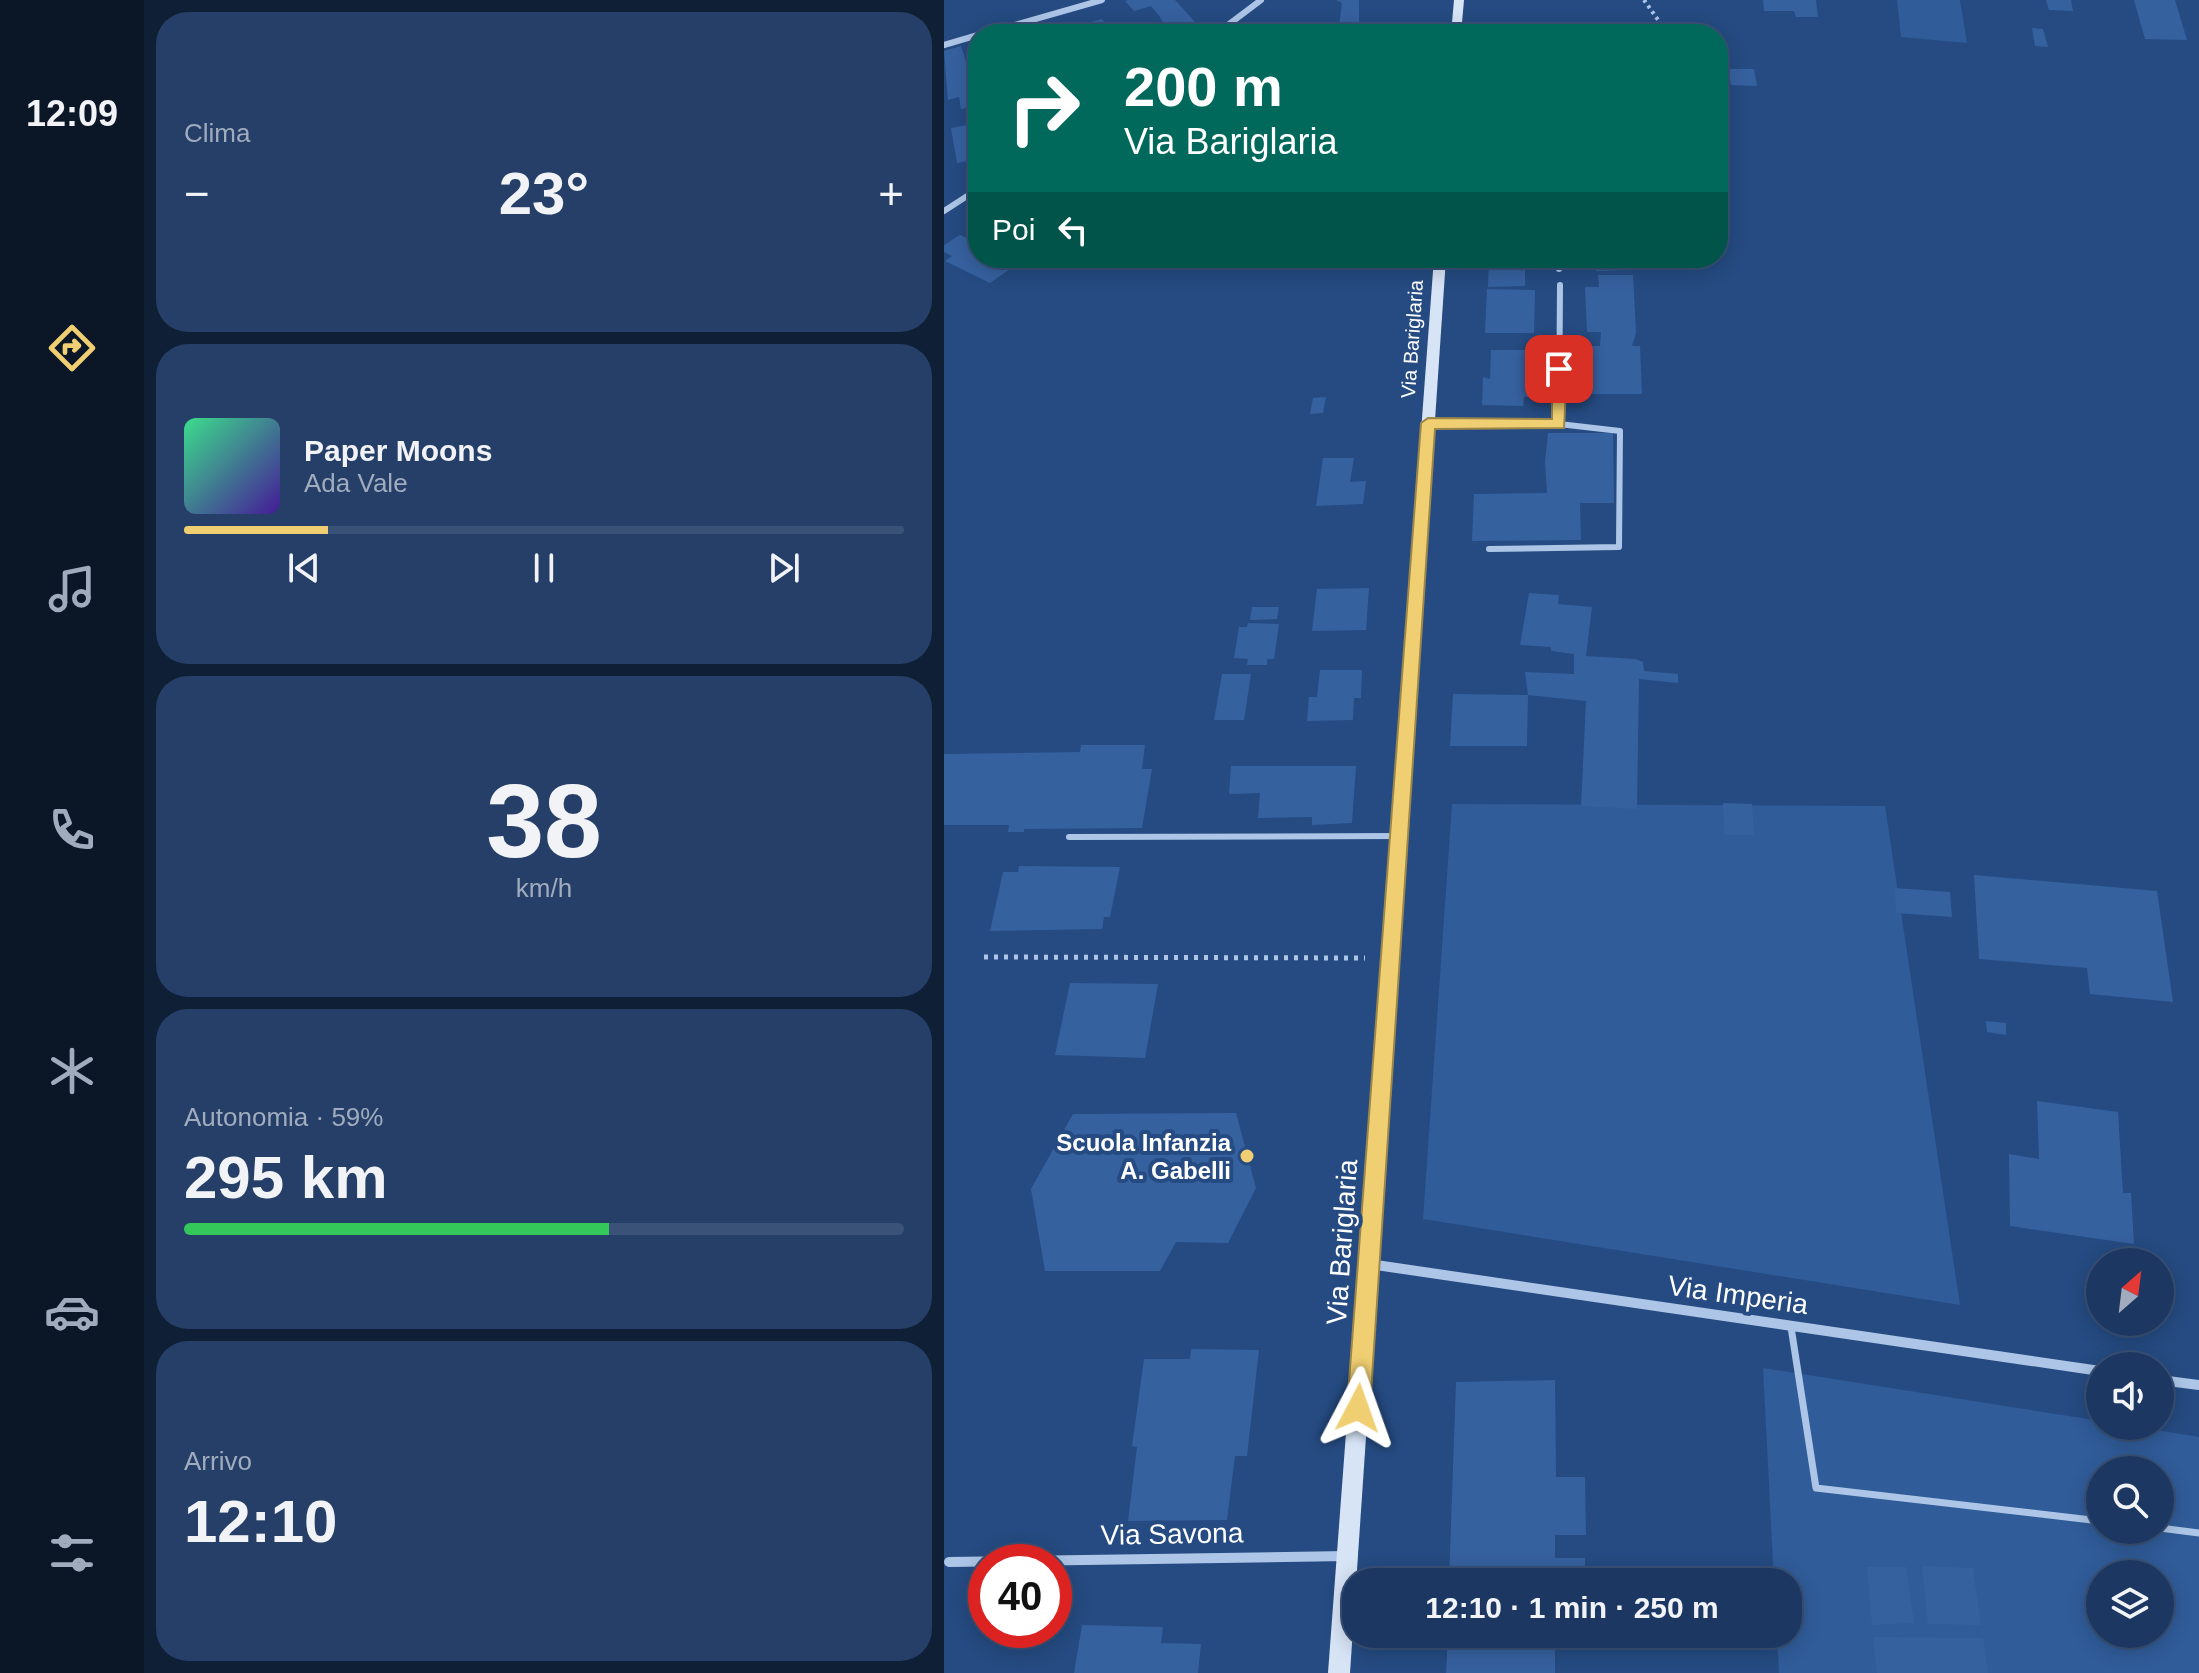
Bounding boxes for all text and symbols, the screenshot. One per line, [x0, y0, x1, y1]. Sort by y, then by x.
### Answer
text: 200 m [1124, 55, 1283, 118]
icon: right [992, 56, 1096, 160]
text: 12:09 [26, 93, 118, 134]
text: Clima [184, 118, 250, 148]
text: Via Bariglaria [1124, 121, 1337, 162]
text: 23° [499, 160, 589, 227]
text: − [184, 169, 210, 218]
text: + [878, 169, 904, 218]
icon: left [1051, 208, 1095, 252]
text: Poi [992, 213, 1035, 246]
street label: Via Bariglaria [1397, 278, 1427, 399]
icon: directions [44, 320, 100, 376]
pin [1525, 335, 1593, 403]
icon: arrive [1537, 347, 1581, 391]
text: Paper Moons [304, 434, 492, 467]
text: Ada Vale [304, 468, 408, 498]
icon: previous [282, 546, 326, 590]
icon: pause [522, 546, 566, 590]
icon: next [762, 546, 806, 590]
icon: music [44, 561, 100, 617]
text: 38 [486, 763, 602, 879]
icon: phone [44, 802, 100, 858]
text: km/h [516, 873, 572, 903]
icon: climate [44, 1043, 100, 1099]
text: Autonomia · 59% [184, 1102, 383, 1132]
place label: Scuola Infanzia A. Gabelli [1056, 1129, 1232, 1184]
text: 295 km [184, 1144, 388, 1211]
marker: Scuola Infanzia A. Gabelli [1238, 1147, 1256, 1165]
street label: Via Bariglaria [1321, 1158, 1363, 1326]
north arrow [2086, 1248, 2174, 1336]
map controls [2086, 1248, 2174, 1648]
street label: Via Imperia [1666, 1270, 1810, 1320]
icon: car [44, 1284, 100, 1340]
button: sound [2086, 1352, 2174, 1440]
position arrow [1316, 1366, 1400, 1450]
text: Arrivo [184, 1446, 252, 1476]
button: search [2086, 1456, 2174, 1544]
text: 12:10 [184, 1488, 337, 1555]
street label: Via Savona [1100, 1517, 1244, 1551]
icon: filters [44, 1525, 100, 1581]
speed limit sign: 40 [968, 1544, 1072, 1648]
button: layers [2086, 1560, 2174, 1648]
text: 12:10 · 1 min · 250 m [1425, 1591, 1719, 1624]

